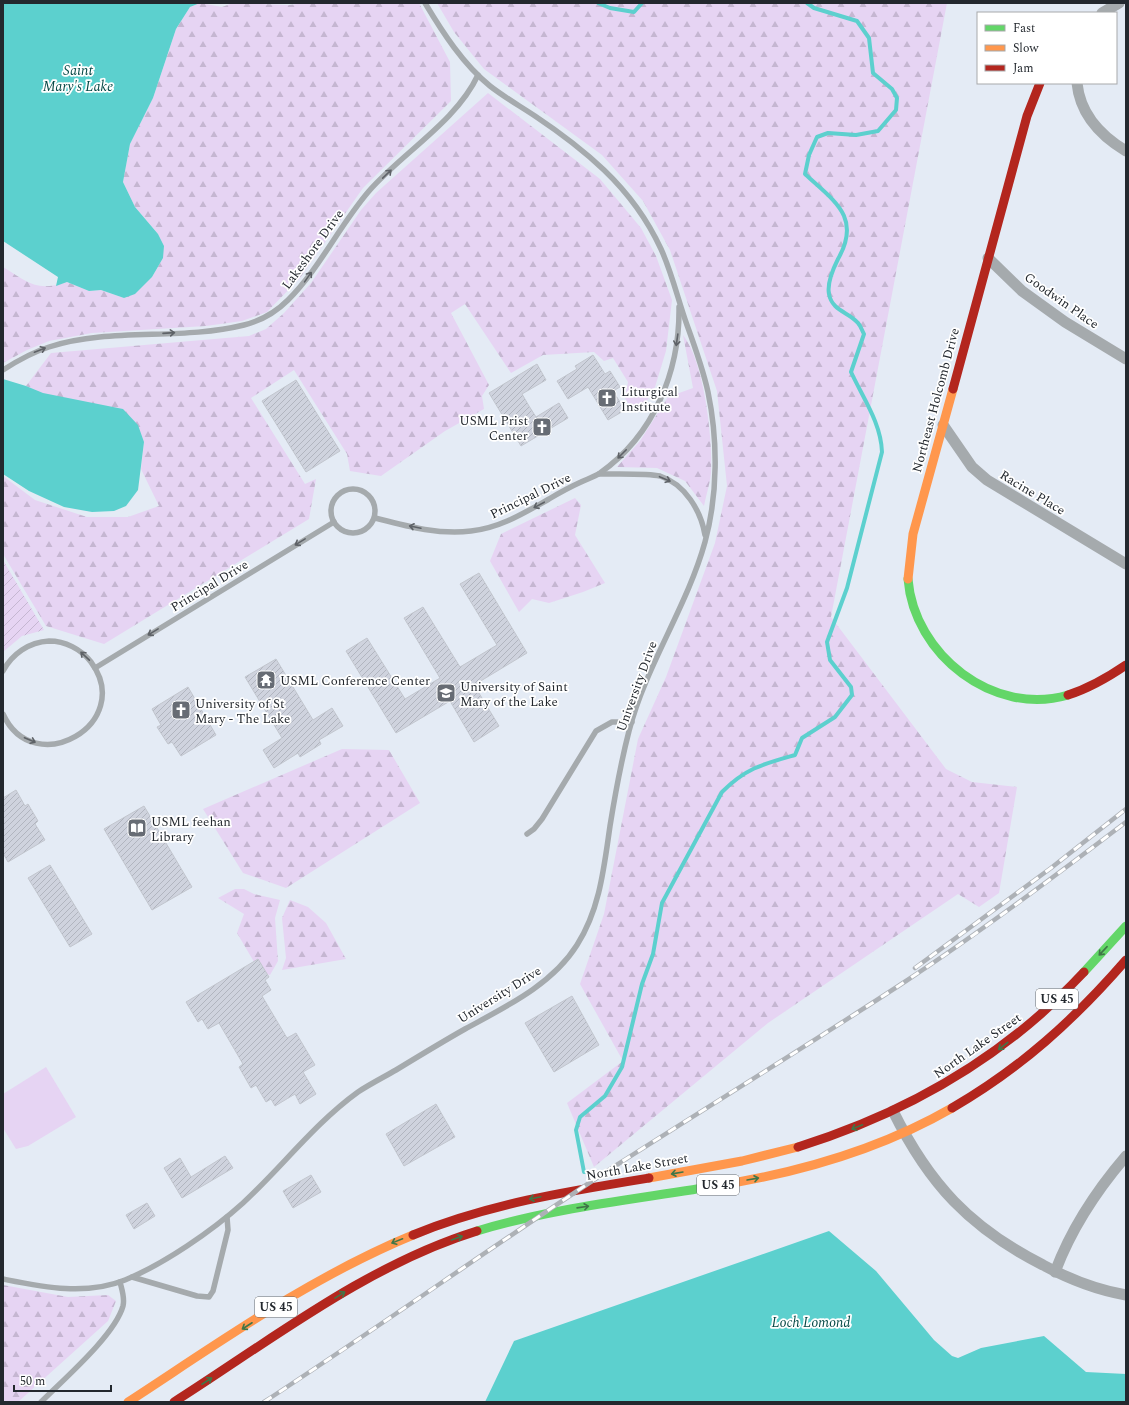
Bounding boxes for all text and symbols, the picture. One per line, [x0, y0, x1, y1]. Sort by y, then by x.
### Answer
legend [977, 12, 1117, 84]
text: Fast [1013, 19, 1035, 38]
text: Slow [1013, 39, 1039, 58]
text: Jam [1013, 59, 1034, 78]
water label: Saint Mary's Lake [43, 60, 113, 97]
one-way arrow [382, 169, 392, 178]
street label: Lakeshore Drive [277, 205, 349, 294]
street label: Goodwin Place [1020, 268, 1103, 334]
one-way arrow [304, 271, 312, 282]
street label: Northeast Holcomb Drive [907, 326, 965, 475]
one-way arrow [162, 330, 175, 337]
one-way arrow [673, 333, 681, 346]
one-way arrow [34, 346, 46, 354]
place label: Liturgical Institute [621, 382, 678, 417]
church icon: Liturgical Institute [596, 387, 618, 409]
place label: USML Prist Center [459, 411, 528, 446]
church icon: USML Prist Center [531, 416, 553, 438]
one-way arrow [617, 449, 627, 459]
street label: Racine Place [996, 465, 1069, 520]
street label: Principal Drive [487, 468, 574, 524]
one-way arrow [658, 476, 670, 483]
one-way arrow [533, 501, 545, 509]
one-way arrow [408, 523, 421, 531]
one-way arrow [294, 539, 306, 547]
street label: Principal Drive [167, 555, 252, 617]
one-way arrow [148, 628, 159, 636]
street label: University Drive [611, 638, 663, 734]
one-way arrow [80, 651, 90, 660]
temple icon: USML Conference Center [255, 669, 277, 691]
place label: USML Conference Center [280, 671, 430, 691]
place label: University of Saint Mary of the Lake [460, 677, 568, 712]
school or university icon: University of Saint Mary of the Lake [435, 682, 457, 704]
place label: University of St Mary - The Lake [195, 694, 290, 729]
church icon: University of St Mary - The Lake [170, 699, 192, 721]
one-way arrow [24, 737, 36, 745]
place label: USML feehan Library [151, 812, 231, 847]
library icon: USML feehan Library [126, 817, 148, 839]
one-way arrow [1098, 946, 1108, 956]
street label: University Drive [454, 961, 545, 1029]
road number: US 45 [1036, 989, 1078, 1009]
street label: North Lake Street [930, 1008, 1026, 1084]
one-way arrow [997, 1042, 1008, 1050]
one-way arrow [851, 1123, 863, 1131]
street label: North Lake Street [585, 1148, 690, 1186]
one-way arrow [671, 1169, 684, 1177]
road number: US 45 [697, 1175, 739, 1195]
one-way arrow [746, 1175, 759, 1183]
one-way arrow [529, 1194, 542, 1202]
one-way arrow [576, 1203, 589, 1211]
one-way arrow [450, 1234, 463, 1241]
one-way arrow [391, 1238, 403, 1245]
one-way arrow [334, 1290, 346, 1298]
road number: US 45 [255, 1297, 297, 1317]
water label: Loch Lomond [771, 1312, 851, 1333]
one-way arrow [241, 1322, 253, 1330]
scale bar [14, 1367, 111, 1393]
text: 50 m [20, 1372, 45, 1391]
one-way arrow [201, 1377, 212, 1385]

